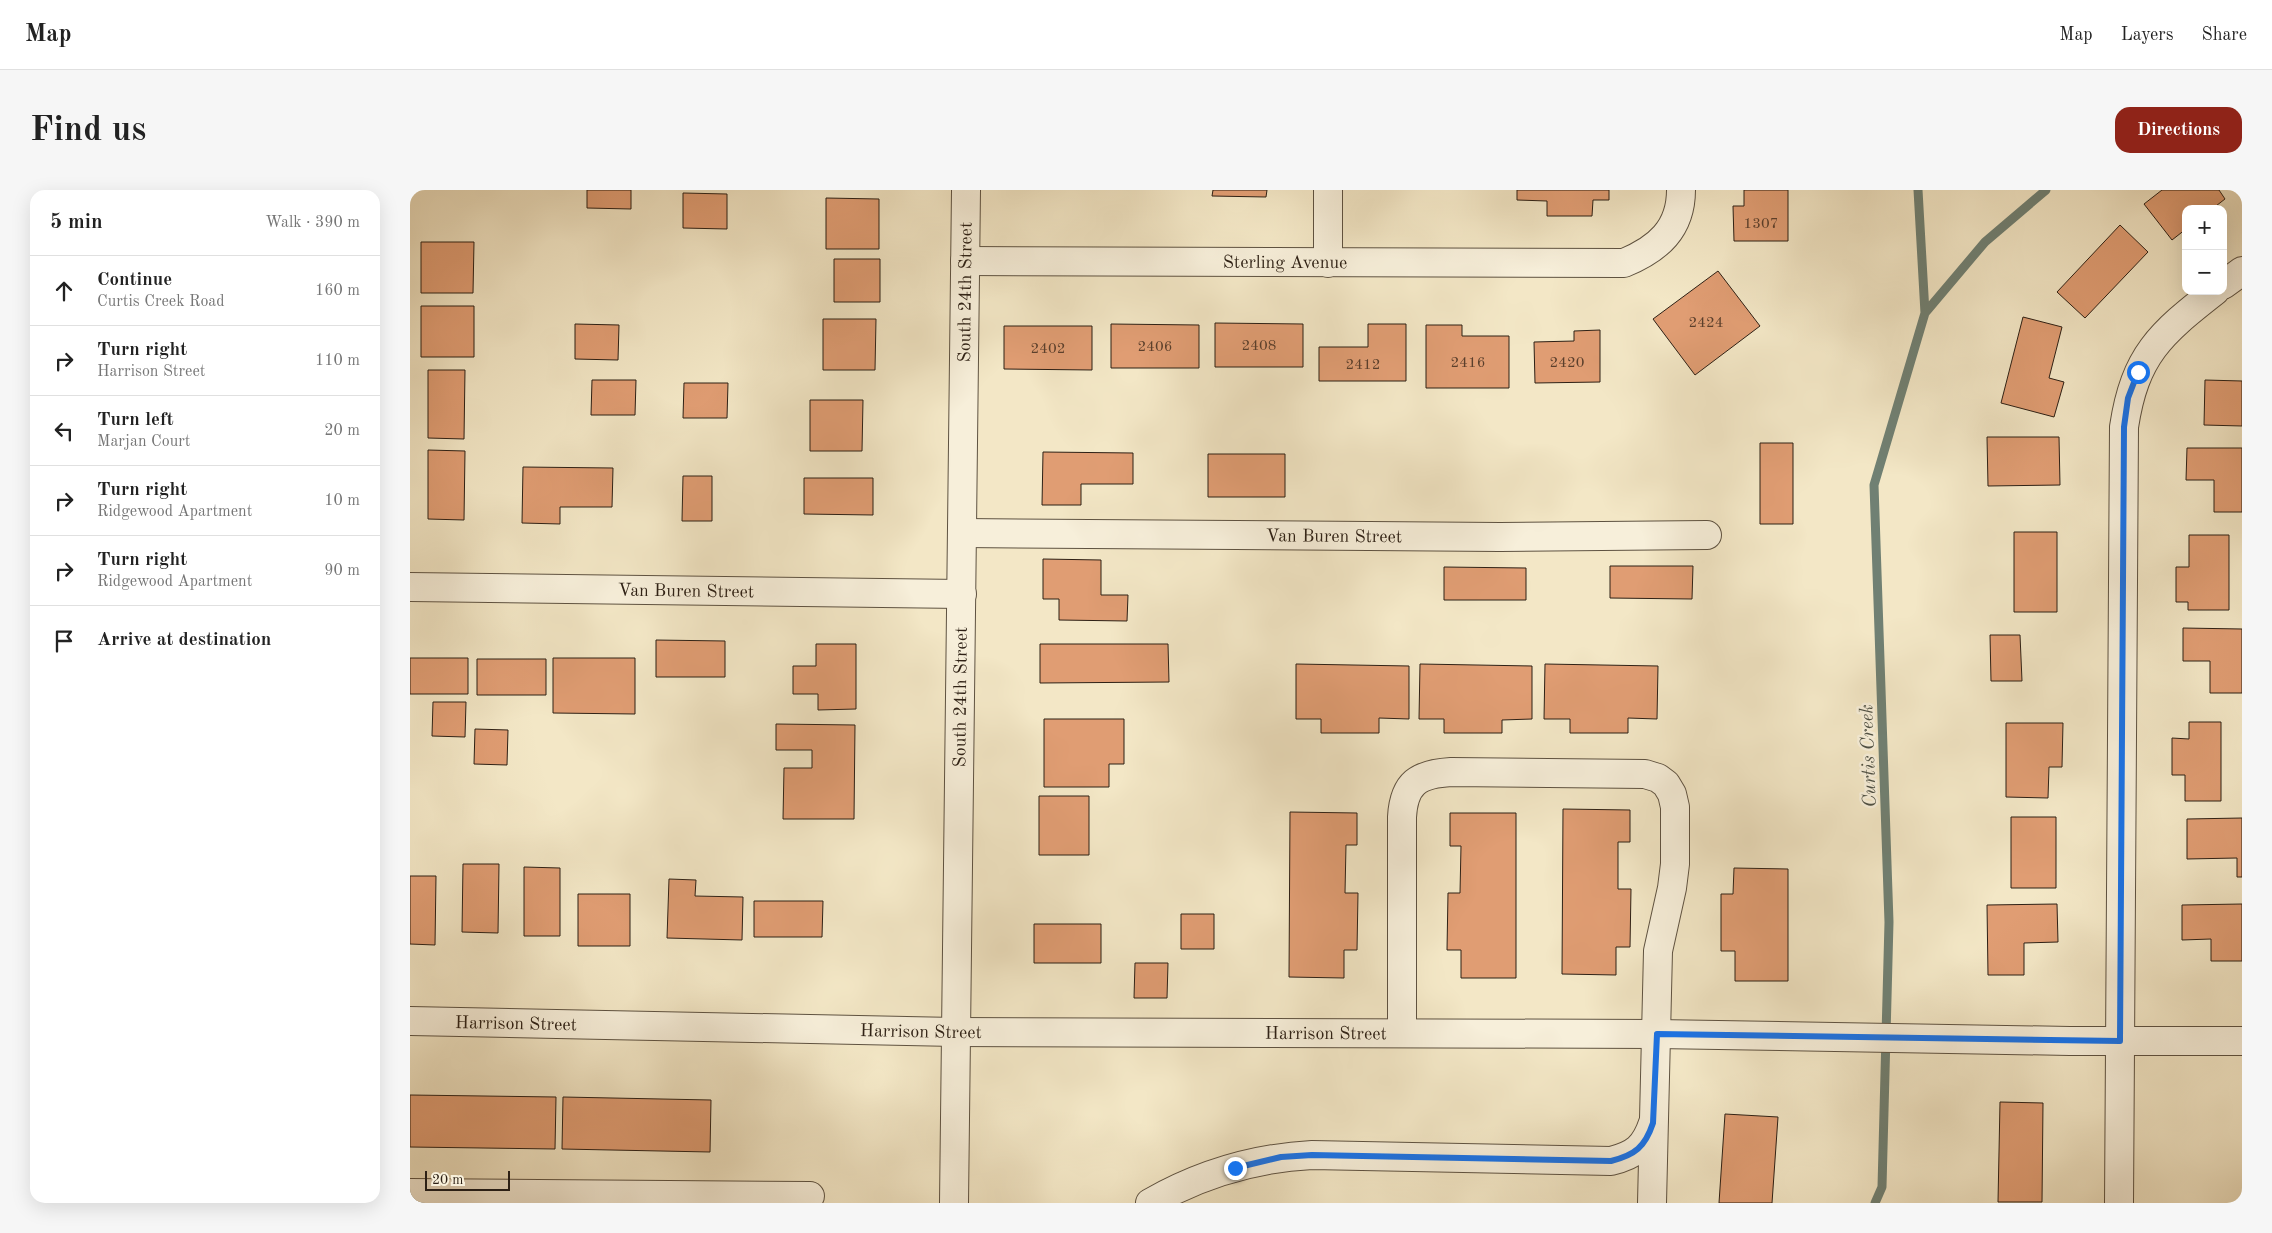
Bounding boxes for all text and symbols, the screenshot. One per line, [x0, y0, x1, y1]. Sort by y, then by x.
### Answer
text: Map [25, 23, 72, 47]
text: Map [2059, 26, 2093, 44]
text: Layers [2121, 26, 2173, 44]
text: Share [2201, 26, 2247, 44]
button: Directions [2115, 107, 2242, 153]
text: Find us [30, 113, 146, 148]
map controls [2182, 205, 2227, 295]
button: + [2182, 205, 2227, 250]
text: 5 min [50, 212, 103, 233]
text: Walk · 390 m [265, 215, 360, 231]
house number: 1307 [1744, 217, 1778, 232]
street label: South 24th Street [956, 222, 976, 363]
button: − [2182, 250, 2227, 295]
street label: Sterling Avenue [1223, 254, 1347, 272]
text: Continue [97, 271, 172, 290]
icon: ahead [50, 277, 78, 305]
text: 160 m [315, 283, 360, 299]
text: Curtis Creek Road [97, 294, 225, 310]
house number: 2424 [1689, 316, 1723, 331]
house number: 2408 [1242, 339, 1276, 354]
house number: 2406 [1138, 340, 1172, 355]
text: Turn right [97, 341, 187, 360]
house number: 2402 [1031, 342, 1065, 357]
icon: right [50, 347, 78, 375]
text: 110 m [315, 353, 360, 369]
house number: 2416 [1451, 356, 1485, 371]
house number: 2420 [1550, 356, 1584, 371]
house number: 2412 [1346, 358, 1380, 373]
route start [2127, 361, 2150, 384]
text: Harrison Street [97, 364, 205, 380]
text: Turn left [97, 411, 174, 430]
icon: left [50, 417, 78, 445]
text: 20 m [324, 423, 360, 439]
text: Marjan Court [97, 434, 190, 450]
text: Turn right [97, 481, 187, 500]
icon: right [50, 487, 78, 515]
text: 10 m [324, 493, 360, 509]
text: Ridgewood Apartment [97, 504, 252, 520]
street label: Van Buren Street [1266, 527, 1402, 546]
text: Turn right [97, 551, 187, 570]
icon: right [50, 557, 78, 585]
text: 90 m [324, 563, 360, 579]
text: Ridgewood Apartment [97, 574, 252, 590]
street label: Van Buren Street [618, 582, 754, 601]
icon: arrive [50, 627, 78, 655]
street label: South 24th Street [951, 627, 971, 768]
text: Arrive at destination [97, 631, 271, 650]
water label: Curtis Creek [1858, 704, 1881, 808]
street label: Harrison Street [455, 1014, 577, 1034]
street label: Harrison Street [860, 1022, 982, 1042]
street label: Harrison Street [1265, 1025, 1387, 1043]
route end [1224, 1157, 1247, 1180]
scale bar [425, 1168, 510, 1191]
text: 20 m [432, 1173, 463, 1187]

